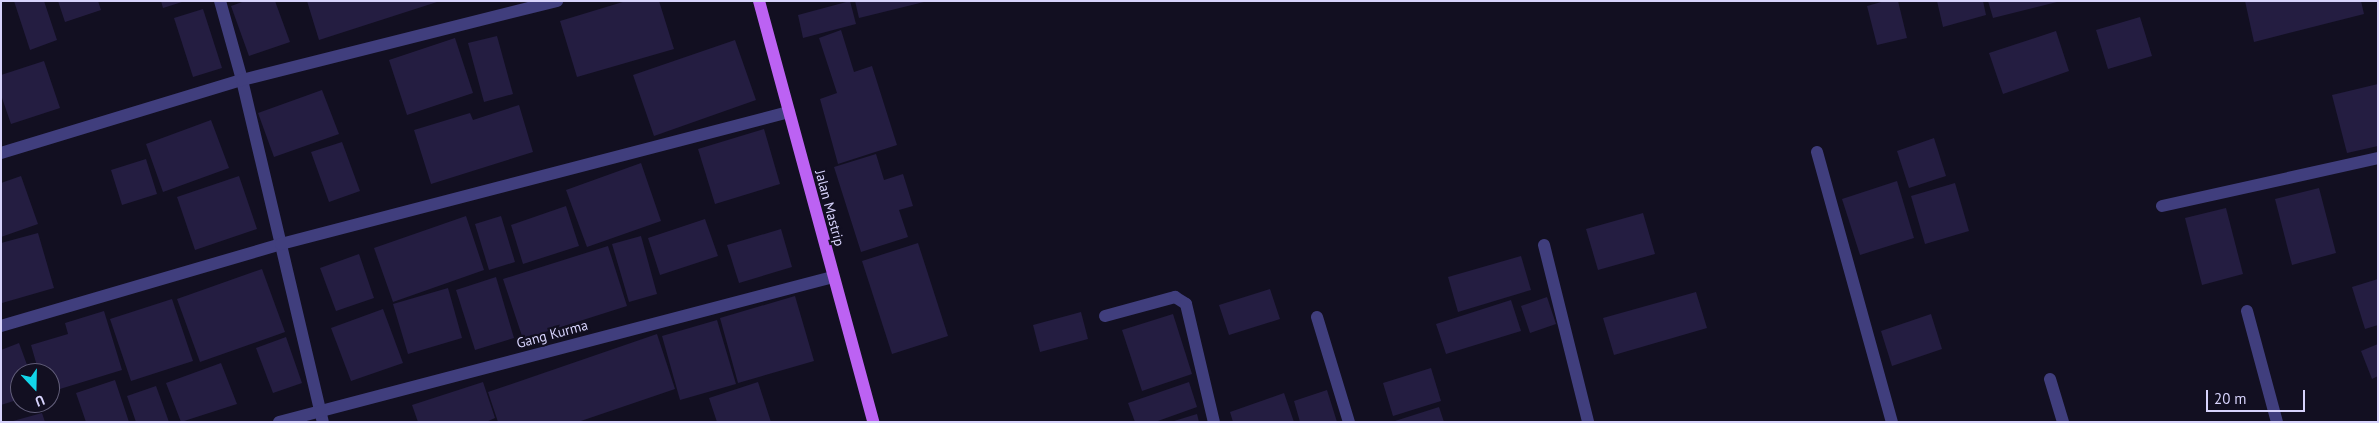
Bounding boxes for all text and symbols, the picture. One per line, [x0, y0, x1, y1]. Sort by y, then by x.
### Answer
street label: Jalan Mastrip [812, 168, 848, 248]
street label: Gang Kurma [514, 316, 590, 352]
north arrow [10, 363, 60, 413]
scale bar [2209, 380, 2308, 412]
text: 20 m [2214, 389, 2247, 408]
text: U [33, 391, 47, 411]

